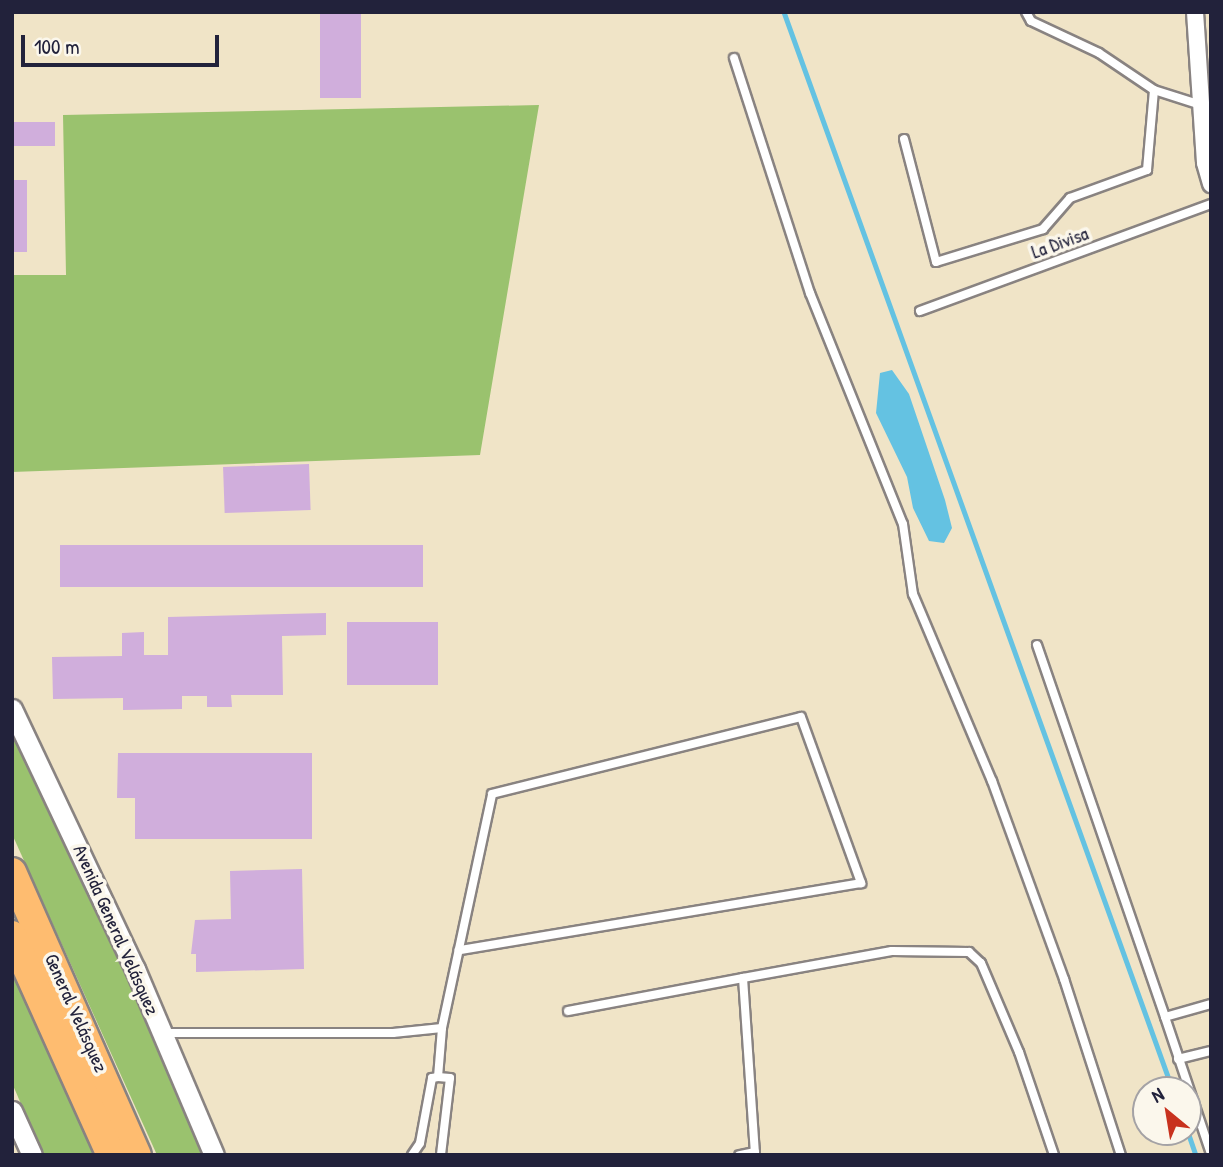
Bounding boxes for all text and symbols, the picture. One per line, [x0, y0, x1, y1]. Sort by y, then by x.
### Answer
scale bar [24, 21, 222, 65]
text: 100 m [34, 32, 80, 61]
street label: La Divisa [1028, 222, 1092, 264]
street label: Avenida General Velásquez [68, 841, 164, 1019]
street label: General Velásquez [40, 950, 112, 1076]
north arrow [1132, 1076, 1202, 1146]
text: N [1147, 1081, 1168, 1108]

